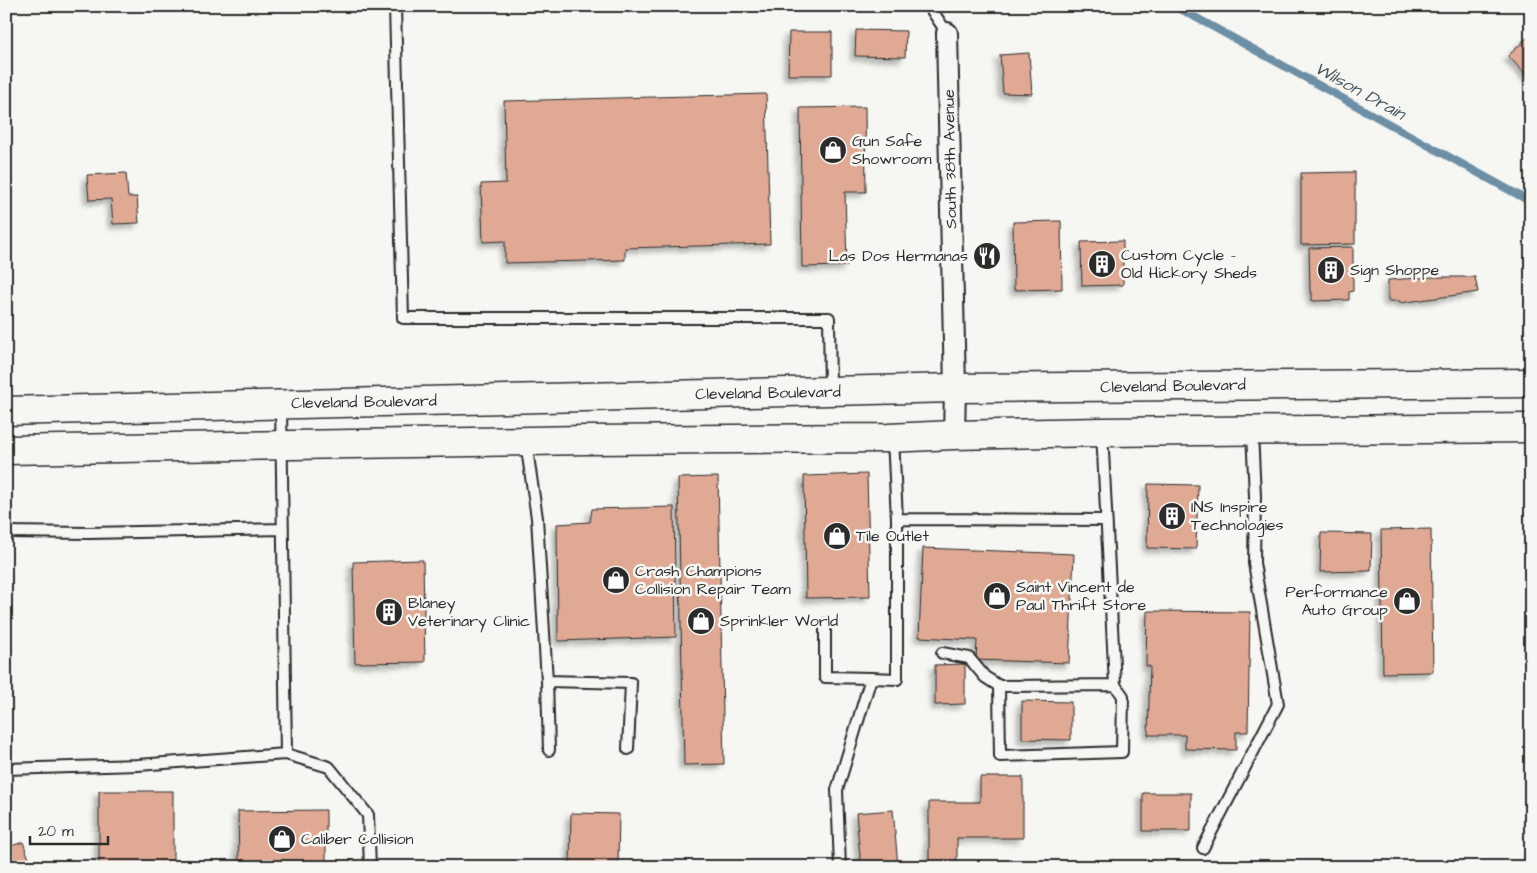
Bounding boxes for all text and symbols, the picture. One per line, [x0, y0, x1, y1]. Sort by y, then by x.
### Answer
water label: Wilson Drain [1310, 56, 1412, 127]
street label: South 38th Avenue [938, 89, 962, 229]
place label: Gun Safe Showroom [852, 130, 932, 170]
shop icon: Gun Safe Showroom [818, 135, 848, 165]
restaurant icon: Las Dos Hermanas [972, 241, 1002, 271]
place label: Custom Cycle - Old Hickory Sheds [1121, 244, 1257, 285]
place label: Las Dos Hermanas [829, 245, 968, 267]
building icon: Custom Cycle - Old Hickory Sheds [1087, 249, 1117, 279]
building icon: Sign Shoppe [1316, 255, 1346, 285]
place label: Sign Shoppe [1350, 259, 1439, 282]
street label: Cleveland Boulevard [1100, 374, 1246, 398]
street label: Cleveland Boulevard [695, 381, 841, 405]
street label: Cleveland Boulevard [291, 390, 437, 414]
place label: INS Inspire Technologies [1191, 496, 1284, 537]
building icon: INS Inspire Technologies [1157, 501, 1187, 531]
shop icon: Tile Outlet [822, 521, 852, 551]
place label: Tile Outlet [856, 525, 929, 547]
place label: Crash Champions Collision Repair Team [635, 560, 791, 600]
shop icon: Crash Champions Collision Repair Team [601, 565, 631, 595]
place label: Saint Vincent de Paul Thrift Store [1016, 576, 1146, 616]
shop icon: Saint Vincent de Paul Thrift Store [982, 581, 1012, 611]
place label: Performance Auto Group [1286, 581, 1388, 621]
shop icon: Performance Auto Group [1392, 586, 1422, 616]
place label: Blaney Veterinary Clinic [408, 592, 530, 633]
building icon: Blaney Veterinary Clinic [374, 597, 404, 627]
shop icon: Sprinkler World [686, 606, 716, 636]
place label: Sprinkler World [720, 610, 838, 632]
scale bar [30, 813, 108, 845]
text: 20 m [38, 821, 74, 842]
shop icon: Caliber Collision [267, 824, 297, 854]
place label: Caliber Collision [301, 828, 414, 850]

